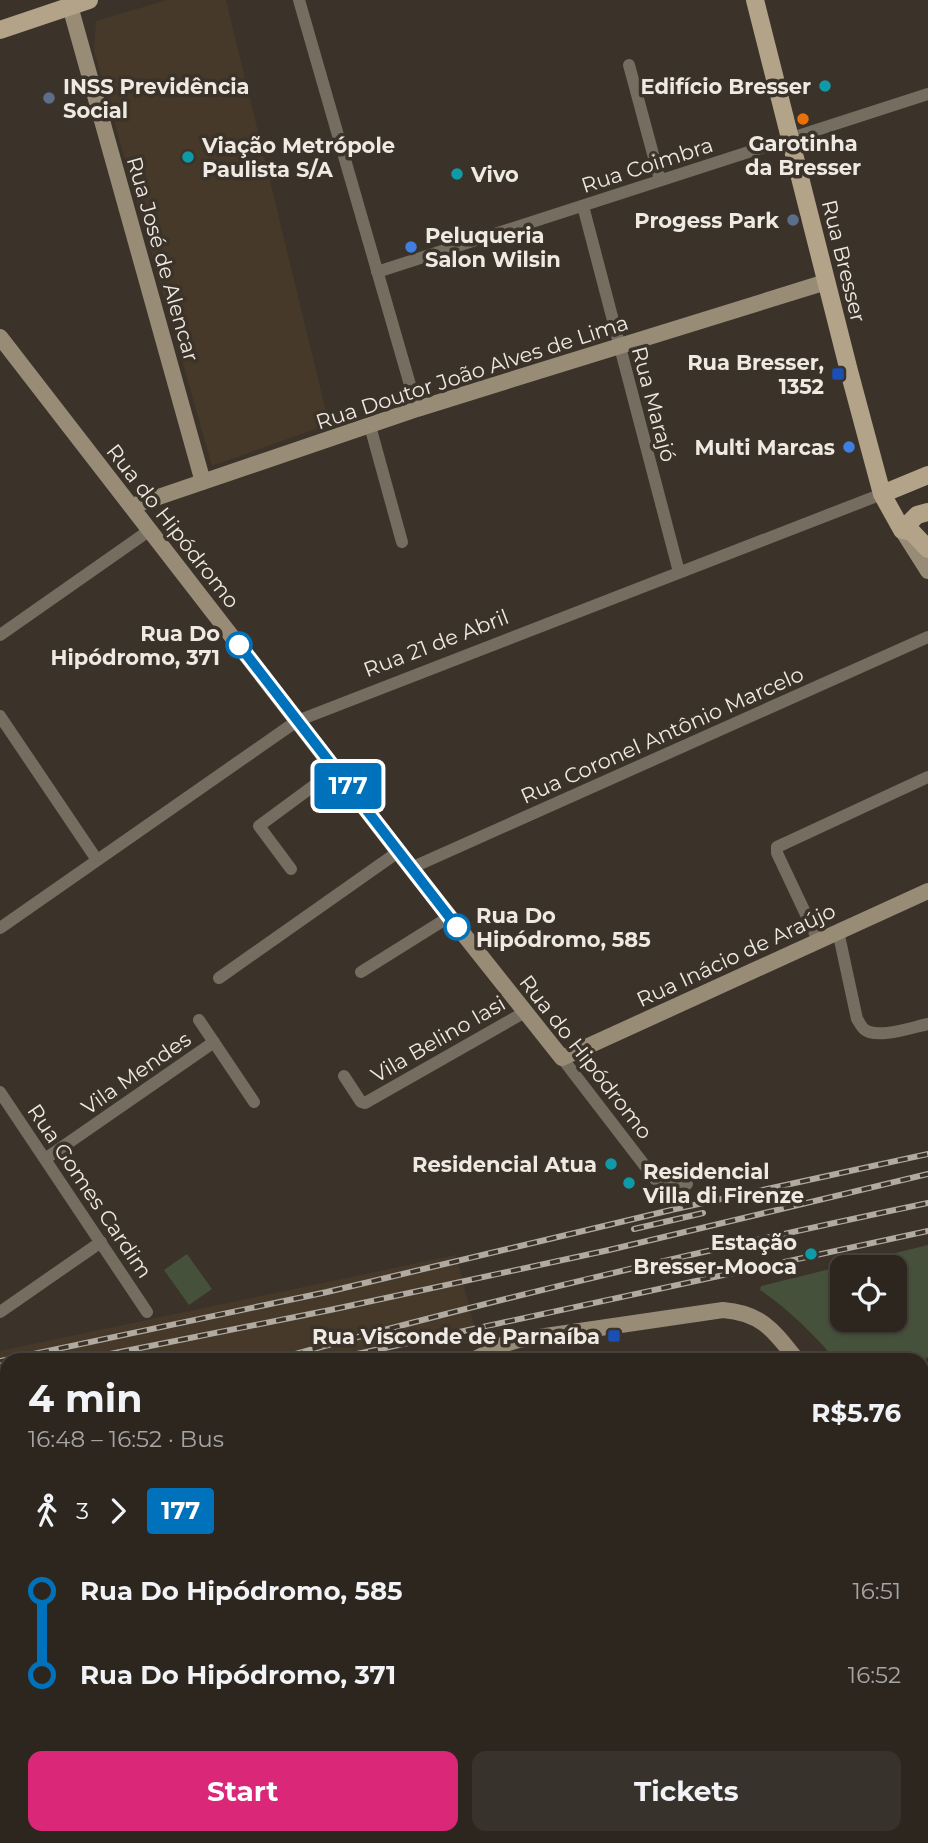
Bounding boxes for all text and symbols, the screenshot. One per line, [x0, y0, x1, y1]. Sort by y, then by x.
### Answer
place label: INSS Previdência Social [63, 74, 250, 123]
place label: Edifício Bresser [641, 74, 811, 99]
marker: Edifício Bresser [817, 78, 833, 94]
marker: INSS Previdência Social [41, 90, 57, 106]
marker: Garotinha da Bresser [795, 111, 811, 127]
place label: Garotinha da Bresser [745, 131, 861, 180]
street label: Rua Coimbra [578, 132, 716, 198]
place label: Viação Metrópole Paulista S/A [201, 133, 395, 182]
marker: Viação Metrópole Paulista S/A [180, 149, 196, 165]
street label: Rua José de Alencar [122, 154, 204, 364]
place label: Vivo [470, 162, 519, 187]
marker: Vivo [449, 166, 465, 182]
street label: Rua Bresser [817, 197, 871, 325]
place label: Progess Park [634, 208, 779, 233]
marker: Progess Park [785, 212, 801, 228]
place label: Peluqueria Salon Wilsin [425, 223, 561, 272]
marker: Peluqueria Salon Wilsin [403, 239, 419, 255]
street label: Rua Doutor João Alves de Lima [313, 310, 631, 434]
street label: Rua Marajó [627, 344, 681, 464]
place label: Rua Bresser, 1352 [687, 350, 824, 399]
marker: Rua Bresser, 1352 [830, 366, 846, 382]
place label: Multi Marcas [694, 435, 835, 460]
street label: Rua do Hipódromo [101, 439, 245, 613]
marker: Multi Marcas [841, 439, 857, 455]
street label: Rua 21 de Abril [360, 604, 512, 682]
place label: Rua Do Hipódromo, 371 [50, 621, 220, 670]
marker: Rua Do Hipódromo, 371 [226, 632, 252, 658]
street label: Rua Coronel Antônio Marcelo [517, 661, 807, 809]
line badge: 177 [308, 763, 388, 809]
text: 177 [328, 771, 368, 800]
street label: Rua Inácio de Araújo [633, 898, 839, 1012]
place label: Rua Do Hipódromo, 585 [476, 903, 651, 952]
marker: Rua Do Hipódromo, 585 [444, 914, 470, 940]
street label: Rua do Hipódromo [514, 970, 658, 1144]
street label: Vila Belino Iasi [366, 990, 510, 1088]
street label: Vila Mendes [77, 1026, 195, 1120]
street label: Rua Gomes Cardim [22, 1099, 158, 1283]
place label: Residencial Atua [412, 1152, 597, 1177]
marker: Residencial Atua [603, 1156, 619, 1172]
place label: Residencial Villa di Firenze [642, 1159, 804, 1208]
marker: Residencial Villa di Firenze [621, 1175, 637, 1191]
place label: Estação Bresser-Mooca [633, 1230, 797, 1279]
marker: Estação Bresser-Mooca [803, 1246, 819, 1262]
map controls [830, 1255, 907, 1332]
button: locate [830, 1255, 907, 1332]
place label: Rua Visconde de Parnaíba [312, 1324, 600, 1349]
marker: Rua Visconde de Parnaíba [606, 1328, 622, 1344]
text: 4 min [28, 1375, 143, 1422]
text: R$5.76 [811, 1397, 901, 1429]
text: 16:48 – 16:52 · Bus [28, 1425, 224, 1453]
icon: walk [28, 1492, 66, 1530]
icon: forward [99, 1492, 137, 1530]
text: 177 [161, 1496, 200, 1525]
text: 3 [76, 1497, 89, 1525]
text: Rua Do Hipódromo, 585 [80, 1575, 403, 1607]
text: 16:51 [852, 1577, 901, 1605]
text: Rua Do Hipódromo, 371 [80, 1659, 396, 1691]
text: 16:52 [848, 1661, 901, 1689]
button: Start [28, 1751, 458, 1831]
button: Tickets [472, 1751, 901, 1831]

